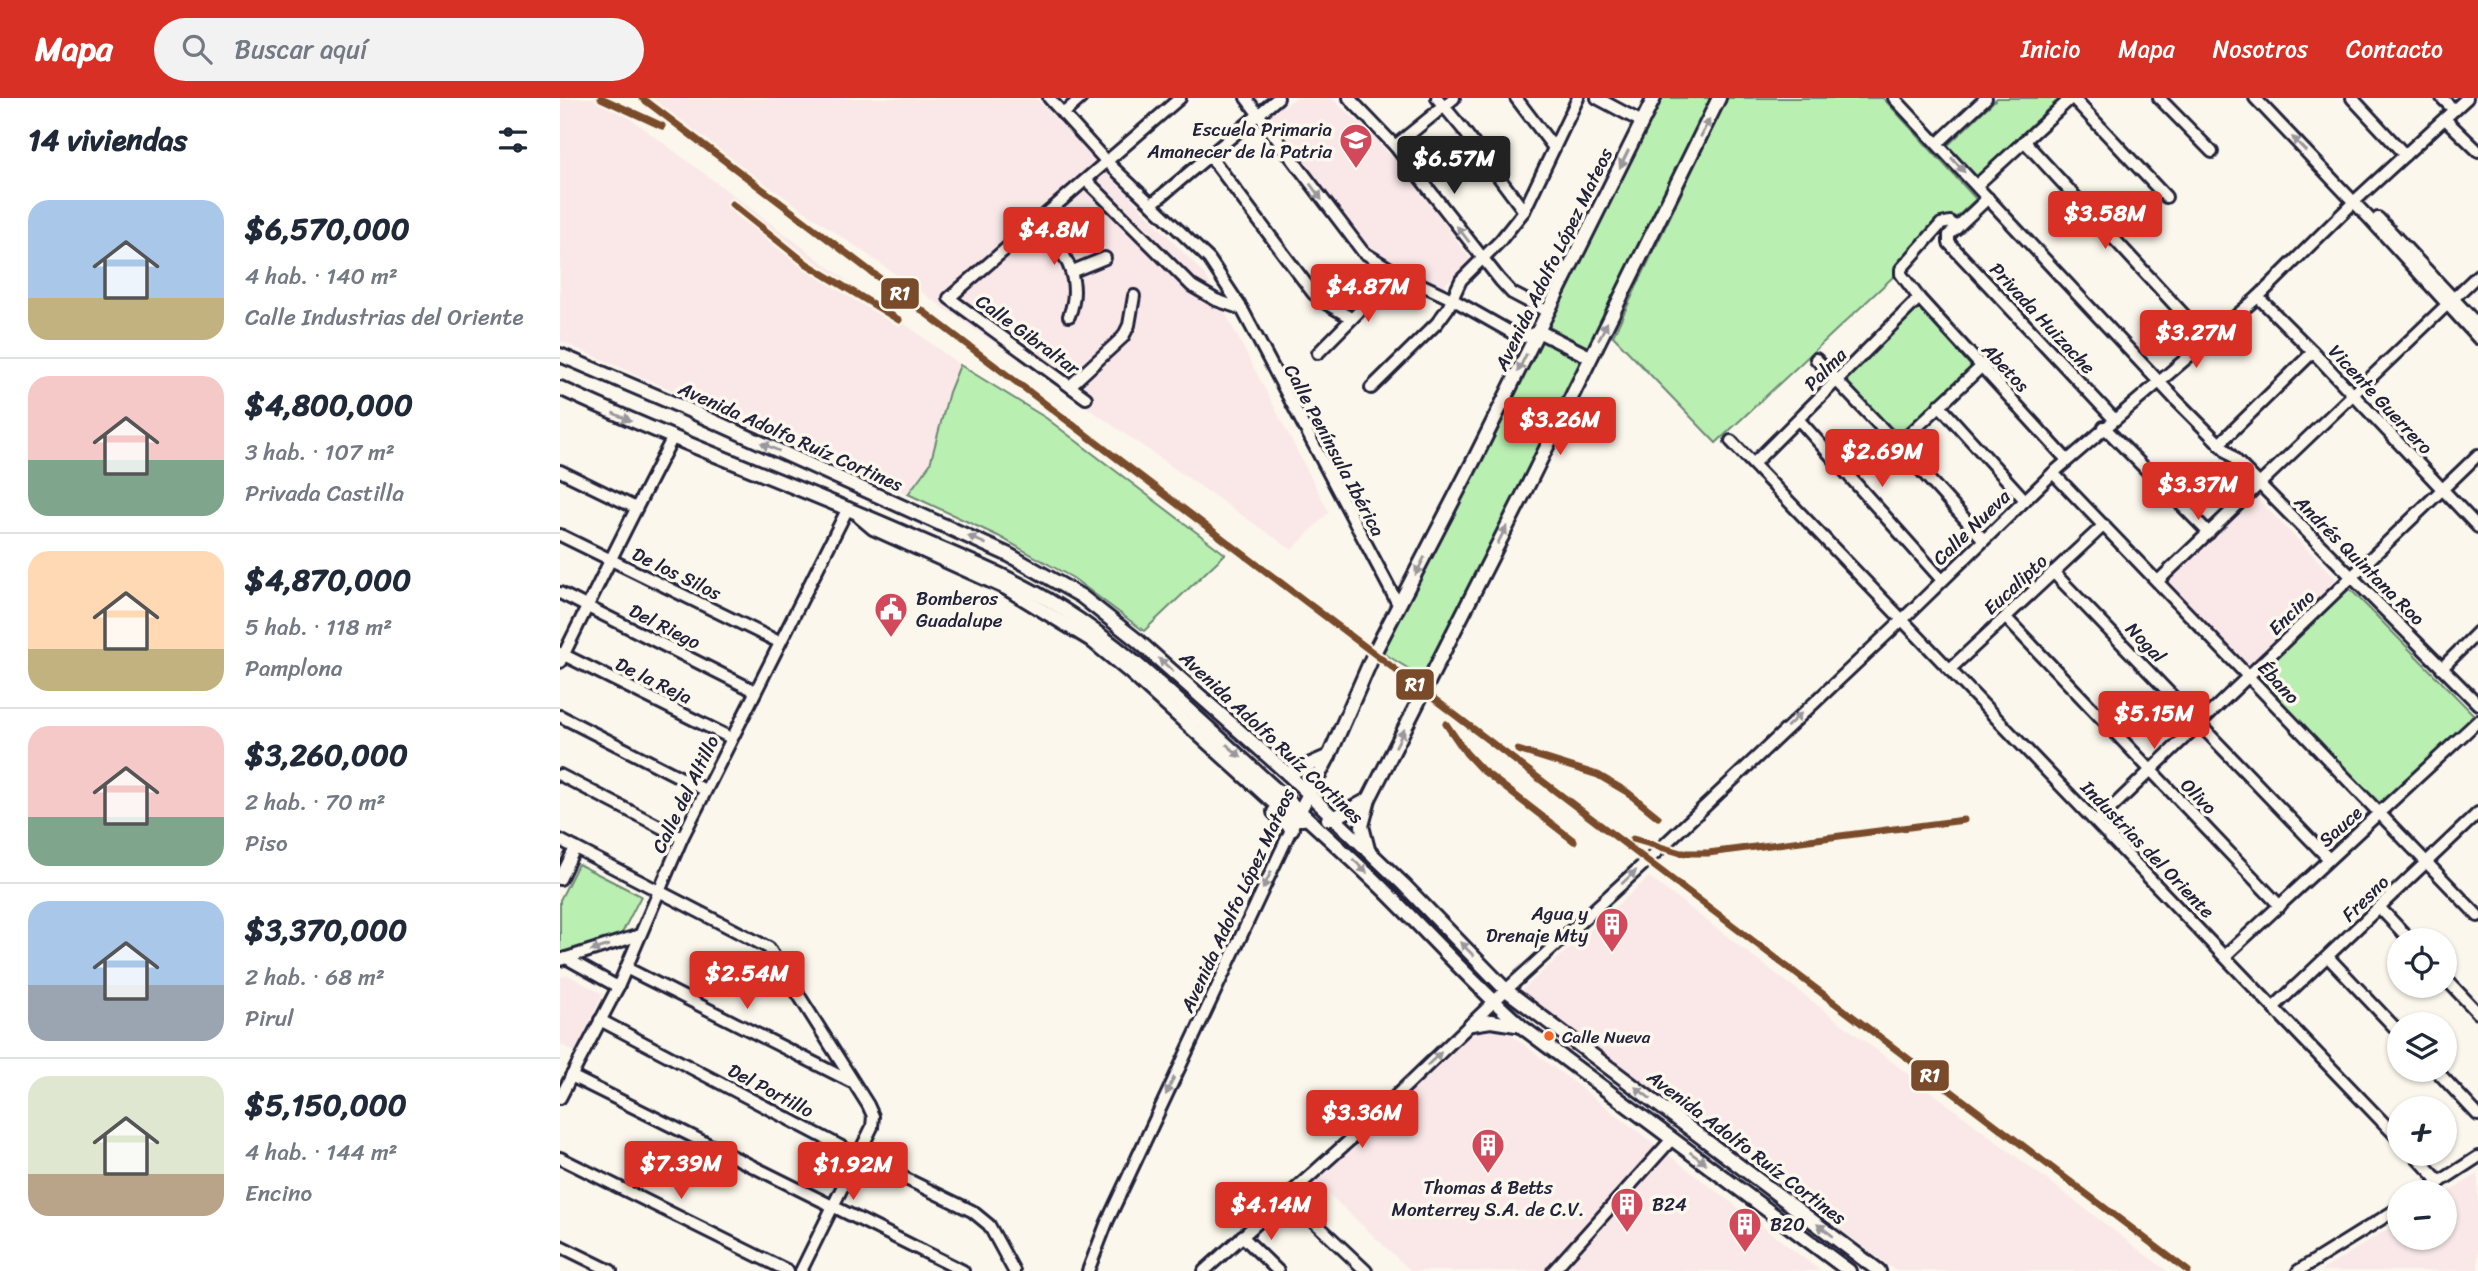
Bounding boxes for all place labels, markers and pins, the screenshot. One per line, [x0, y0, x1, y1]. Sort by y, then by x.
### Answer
place label: Escuela Primaria Amanecer de la Patria [1146, 113, 1332, 168]
school or university icon: Escuela Primaria Amanecer de la Patria [1337, 121, 1375, 170]
pin: $6.57M [1397, 136, 1511, 196]
pin: $3.58M [2048, 192, 2162, 251]
pin: $4.8M [1005, 208, 1103, 267]
pin: $4.87M [1311, 264, 1425, 324]
pin: $3.27M [2139, 310, 2253, 370]
pin: $3.26M [1503, 398, 1617, 457]
pin: $2.69M [1825, 430, 1939, 489]
pin: $3.37M [2141, 462, 2255, 522]
place label: Bomberos Guadalupe [916, 582, 1003, 637]
public building icon: Bomberos Guadalupe [872, 590, 910, 639]
pin: $5.15M [2097, 692, 2211, 751]
place label: Agua y Drenaje Mty [1486, 897, 1588, 952]
building icon: Agua y Drenaje Mty [1593, 905, 1631, 954]
pin: $2.54M [690, 951, 804, 1011]
place label: Calle Nueva [1562, 1022, 1651, 1052]
marker: Calle Nueva [1542, 1029, 1556, 1043]
pin: $3.36M [1305, 1090, 1419, 1150]
building icon: Thomas & Betts Monterrey S.A. de C.V. [1469, 1126, 1507, 1175]
pin: $7.39M [624, 1142, 738, 1201]
pin: $1.92M [796, 1142, 910, 1202]
place label: Thomas & Betts Monterrey S.A. de C.V. [1391, 1171, 1585, 1226]
pin: $4.14M [1214, 1182, 1328, 1242]
building icon: B24 [1608, 1185, 1646, 1234]
place label: B24 [1652, 1188, 1687, 1221]
building icon: B20 [1726, 1205, 1764, 1254]
place label: B20 [1770, 1208, 1805, 1241]

